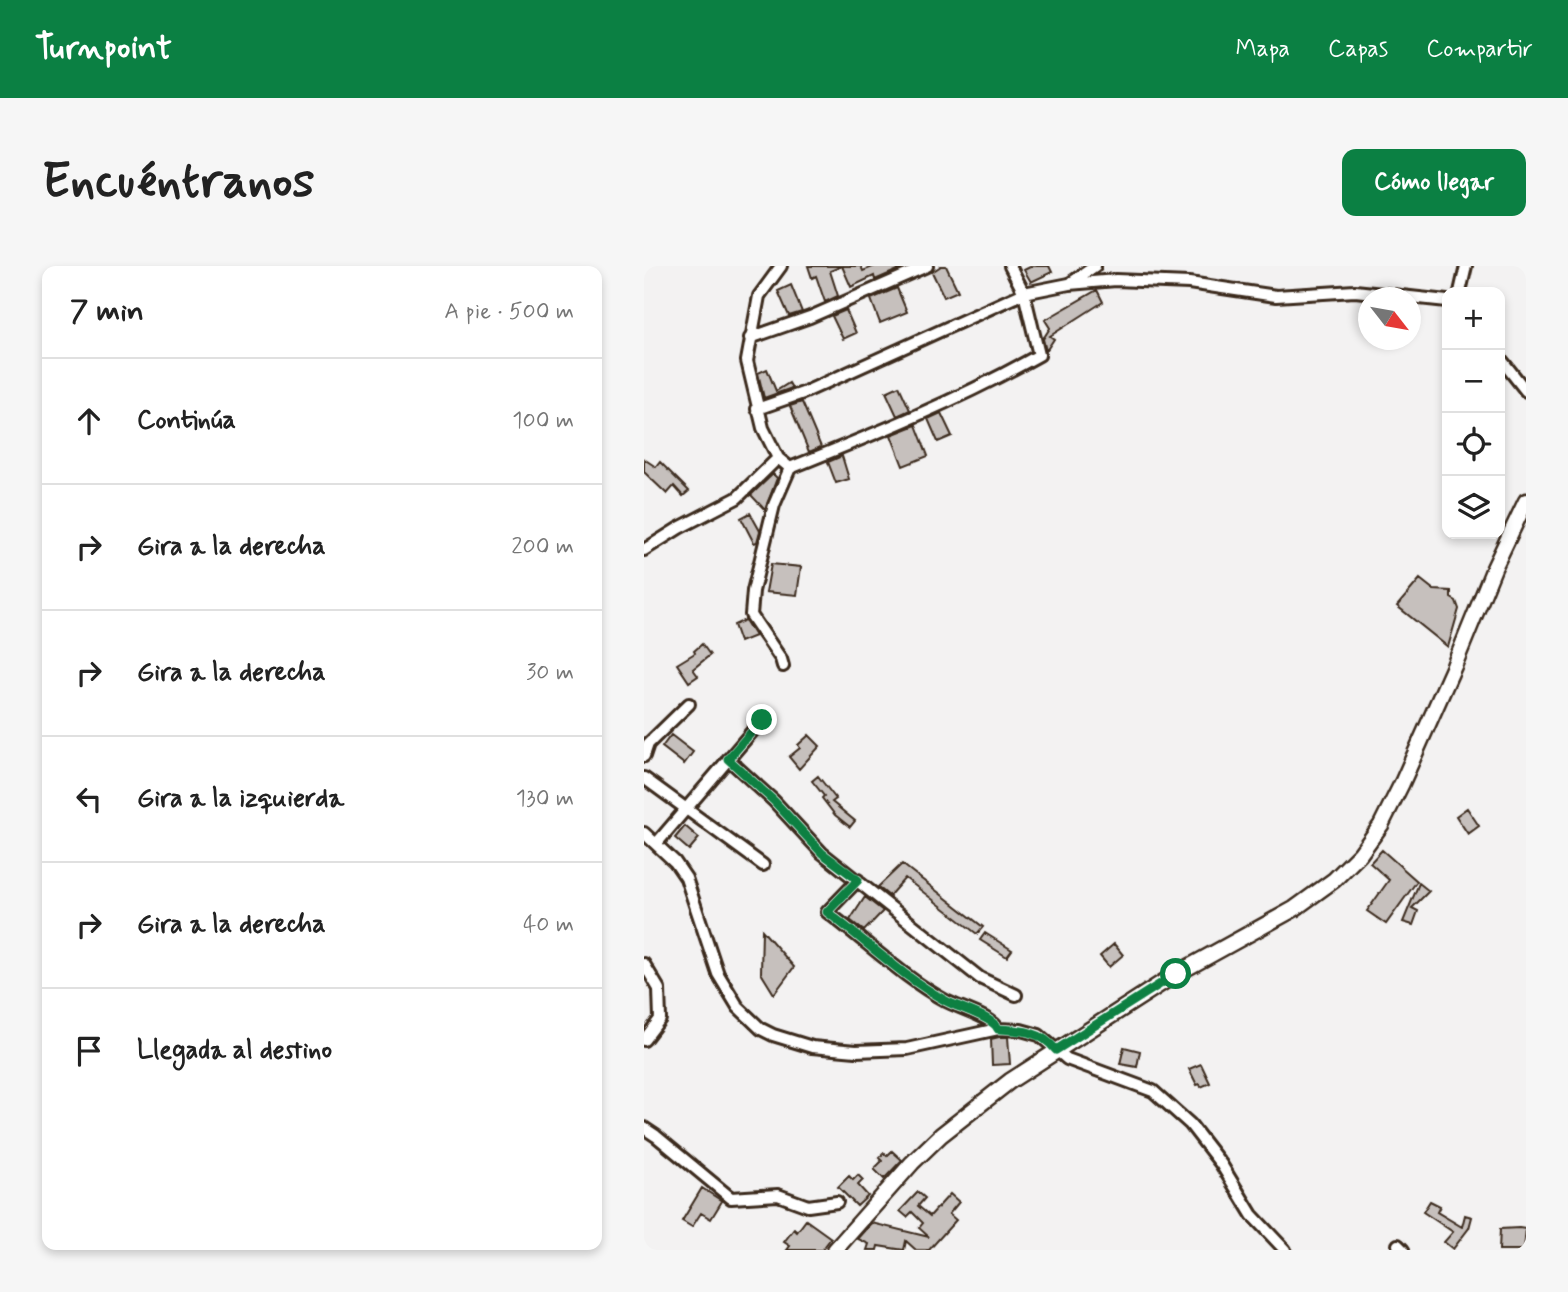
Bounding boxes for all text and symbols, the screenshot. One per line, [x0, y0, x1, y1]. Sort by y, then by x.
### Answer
text: Turnpoint [35, 27, 172, 71]
text: Mapa [1235, 34, 1290, 65]
text: Capas [1328, 34, 1388, 65]
text: Compartir [1426, 34, 1533, 65]
button: Cómo llegar [1342, 149, 1526, 216]
text: Encuéntranos [42, 150, 314, 215]
north arrow [1358, 287, 1421, 350]
map controls [1442, 287, 1505, 539]
button: + [1442, 287, 1505, 350]
text: 7 min [70, 292, 144, 331]
text: A pie · 500 m [444, 297, 574, 327]
button: − [1442, 350, 1505, 413]
icon: ahead [70, 402, 108, 440]
text: Continúa [137, 404, 236, 438]
text: 100 m [512, 406, 574, 436]
button: locate [1442, 413, 1505, 476]
button: layers [1442, 476, 1505, 539]
icon: right [70, 528, 108, 566]
text: Gira a la derecha [137, 530, 326, 564]
text: 200 m [511, 532, 574, 562]
icon: right [70, 654, 108, 692]
text: Gira a la derecha [137, 656, 326, 690]
text: 30 m [526, 658, 574, 688]
route end [746, 704, 777, 735]
icon: left [70, 780, 108, 818]
text: Gira a la izquierda [137, 782, 344, 816]
text: 130 m [516, 784, 574, 814]
icon: right [70, 906, 108, 944]
text: Gira a la derecha [137, 908, 326, 942]
text: 40 m [523, 910, 574, 940]
route start [1160, 958, 1191, 989]
icon: arrive [70, 1032, 108, 1070]
text: Llegada al destino [137, 1034, 332, 1068]

